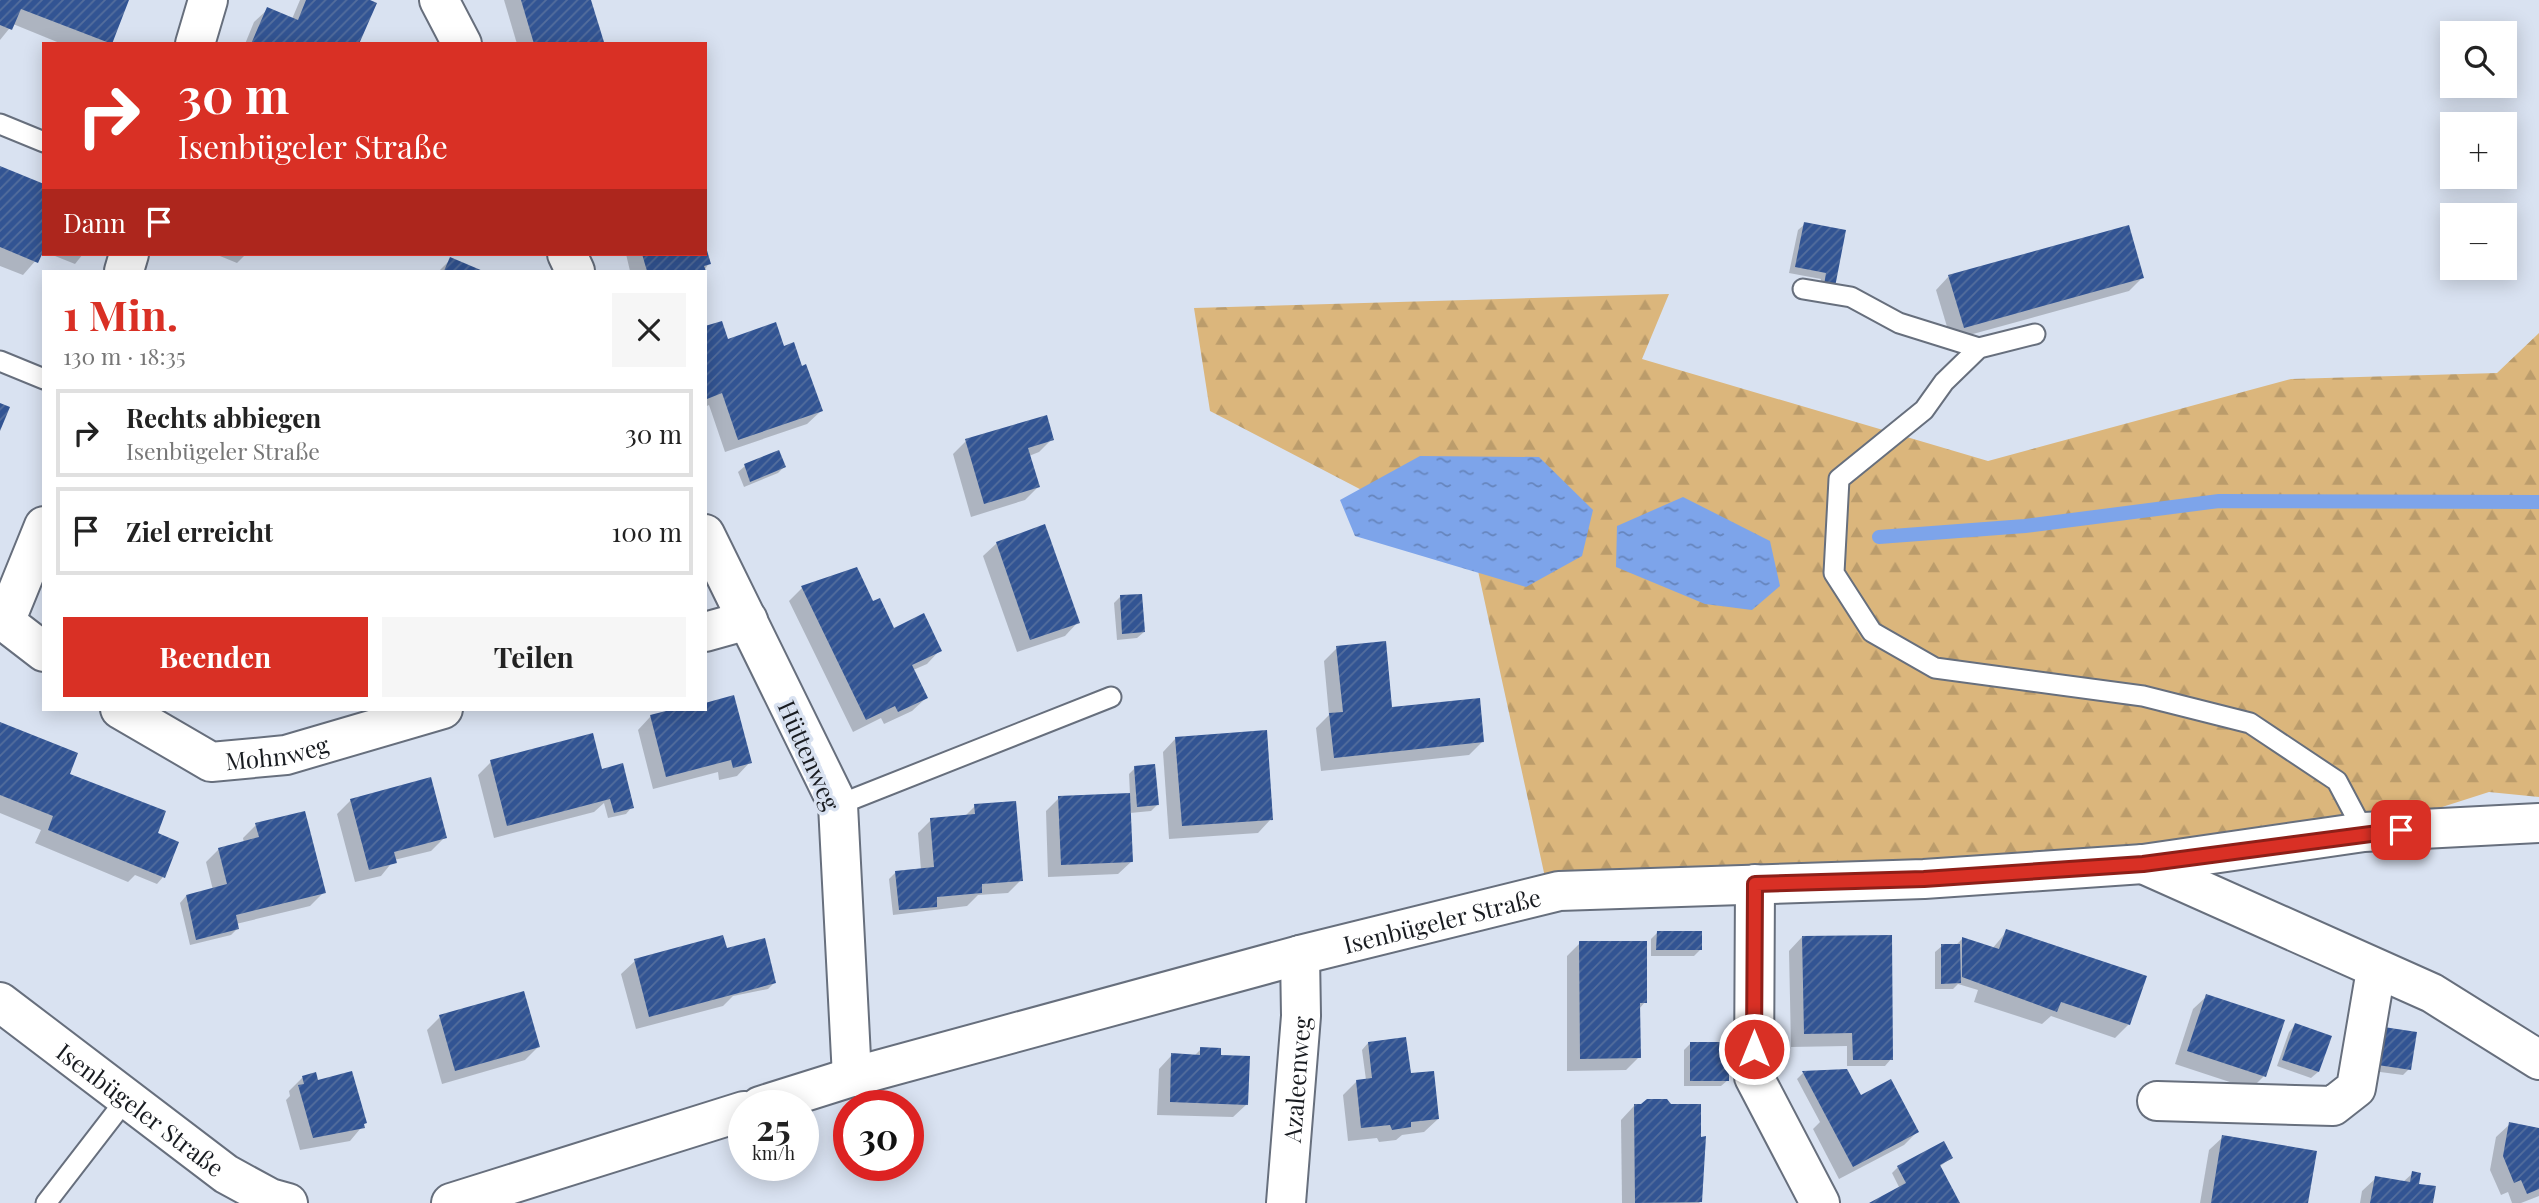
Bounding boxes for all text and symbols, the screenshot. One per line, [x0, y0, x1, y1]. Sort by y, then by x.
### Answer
map controls [2440, 21, 2517, 280]
button: search [2440, 21, 2517, 98]
text: 30 m [178, 61, 289, 126]
icon: right [63, 70, 154, 161]
button: + [2440, 112, 2517, 189]
text: Isenbügeler Straße [178, 124, 448, 167]
icon: arrive [140, 203, 178, 241]
button: − [2440, 203, 2517, 280]
text: Dann [63, 205, 126, 240]
text: 1 Min. [63, 286, 178, 342]
button: close [612, 293, 686, 367]
text: 130 m · 18:35 [63, 340, 185, 371]
text: Rechts abbiegen [126, 400, 321, 435]
icon: right [67, 414, 105, 452]
text: 30 m [625, 416, 682, 451]
text: Isenbügeler Straße [126, 435, 320, 466]
icon: arrive [67, 512, 105, 550]
text: Ziel erreicht [126, 514, 273, 549]
text: 100 m [612, 514, 682, 549]
button: Beenden [63, 617, 368, 697]
button: Teilen [382, 617, 686, 697]
street label: Hüttenweg [772, 695, 849, 815]
street label: Mohnweg [224, 727, 333, 777]
pin [2371, 800, 2431, 860]
icon: arrive [2382, 811, 2420, 849]
street label: Isenbügeler Straße [1340, 880, 1544, 960]
position arrow [1717, 1012, 1791, 1086]
street label: Azaleenweg [1275, 1015, 1317, 1145]
street label: Isenbügeler Straße [51, 1035, 231, 1183]
speed limit sign: 30 [833, 1090, 924, 1181]
text: 25 [756, 1103, 791, 1150]
text: km/h [752, 1141, 795, 1165]

